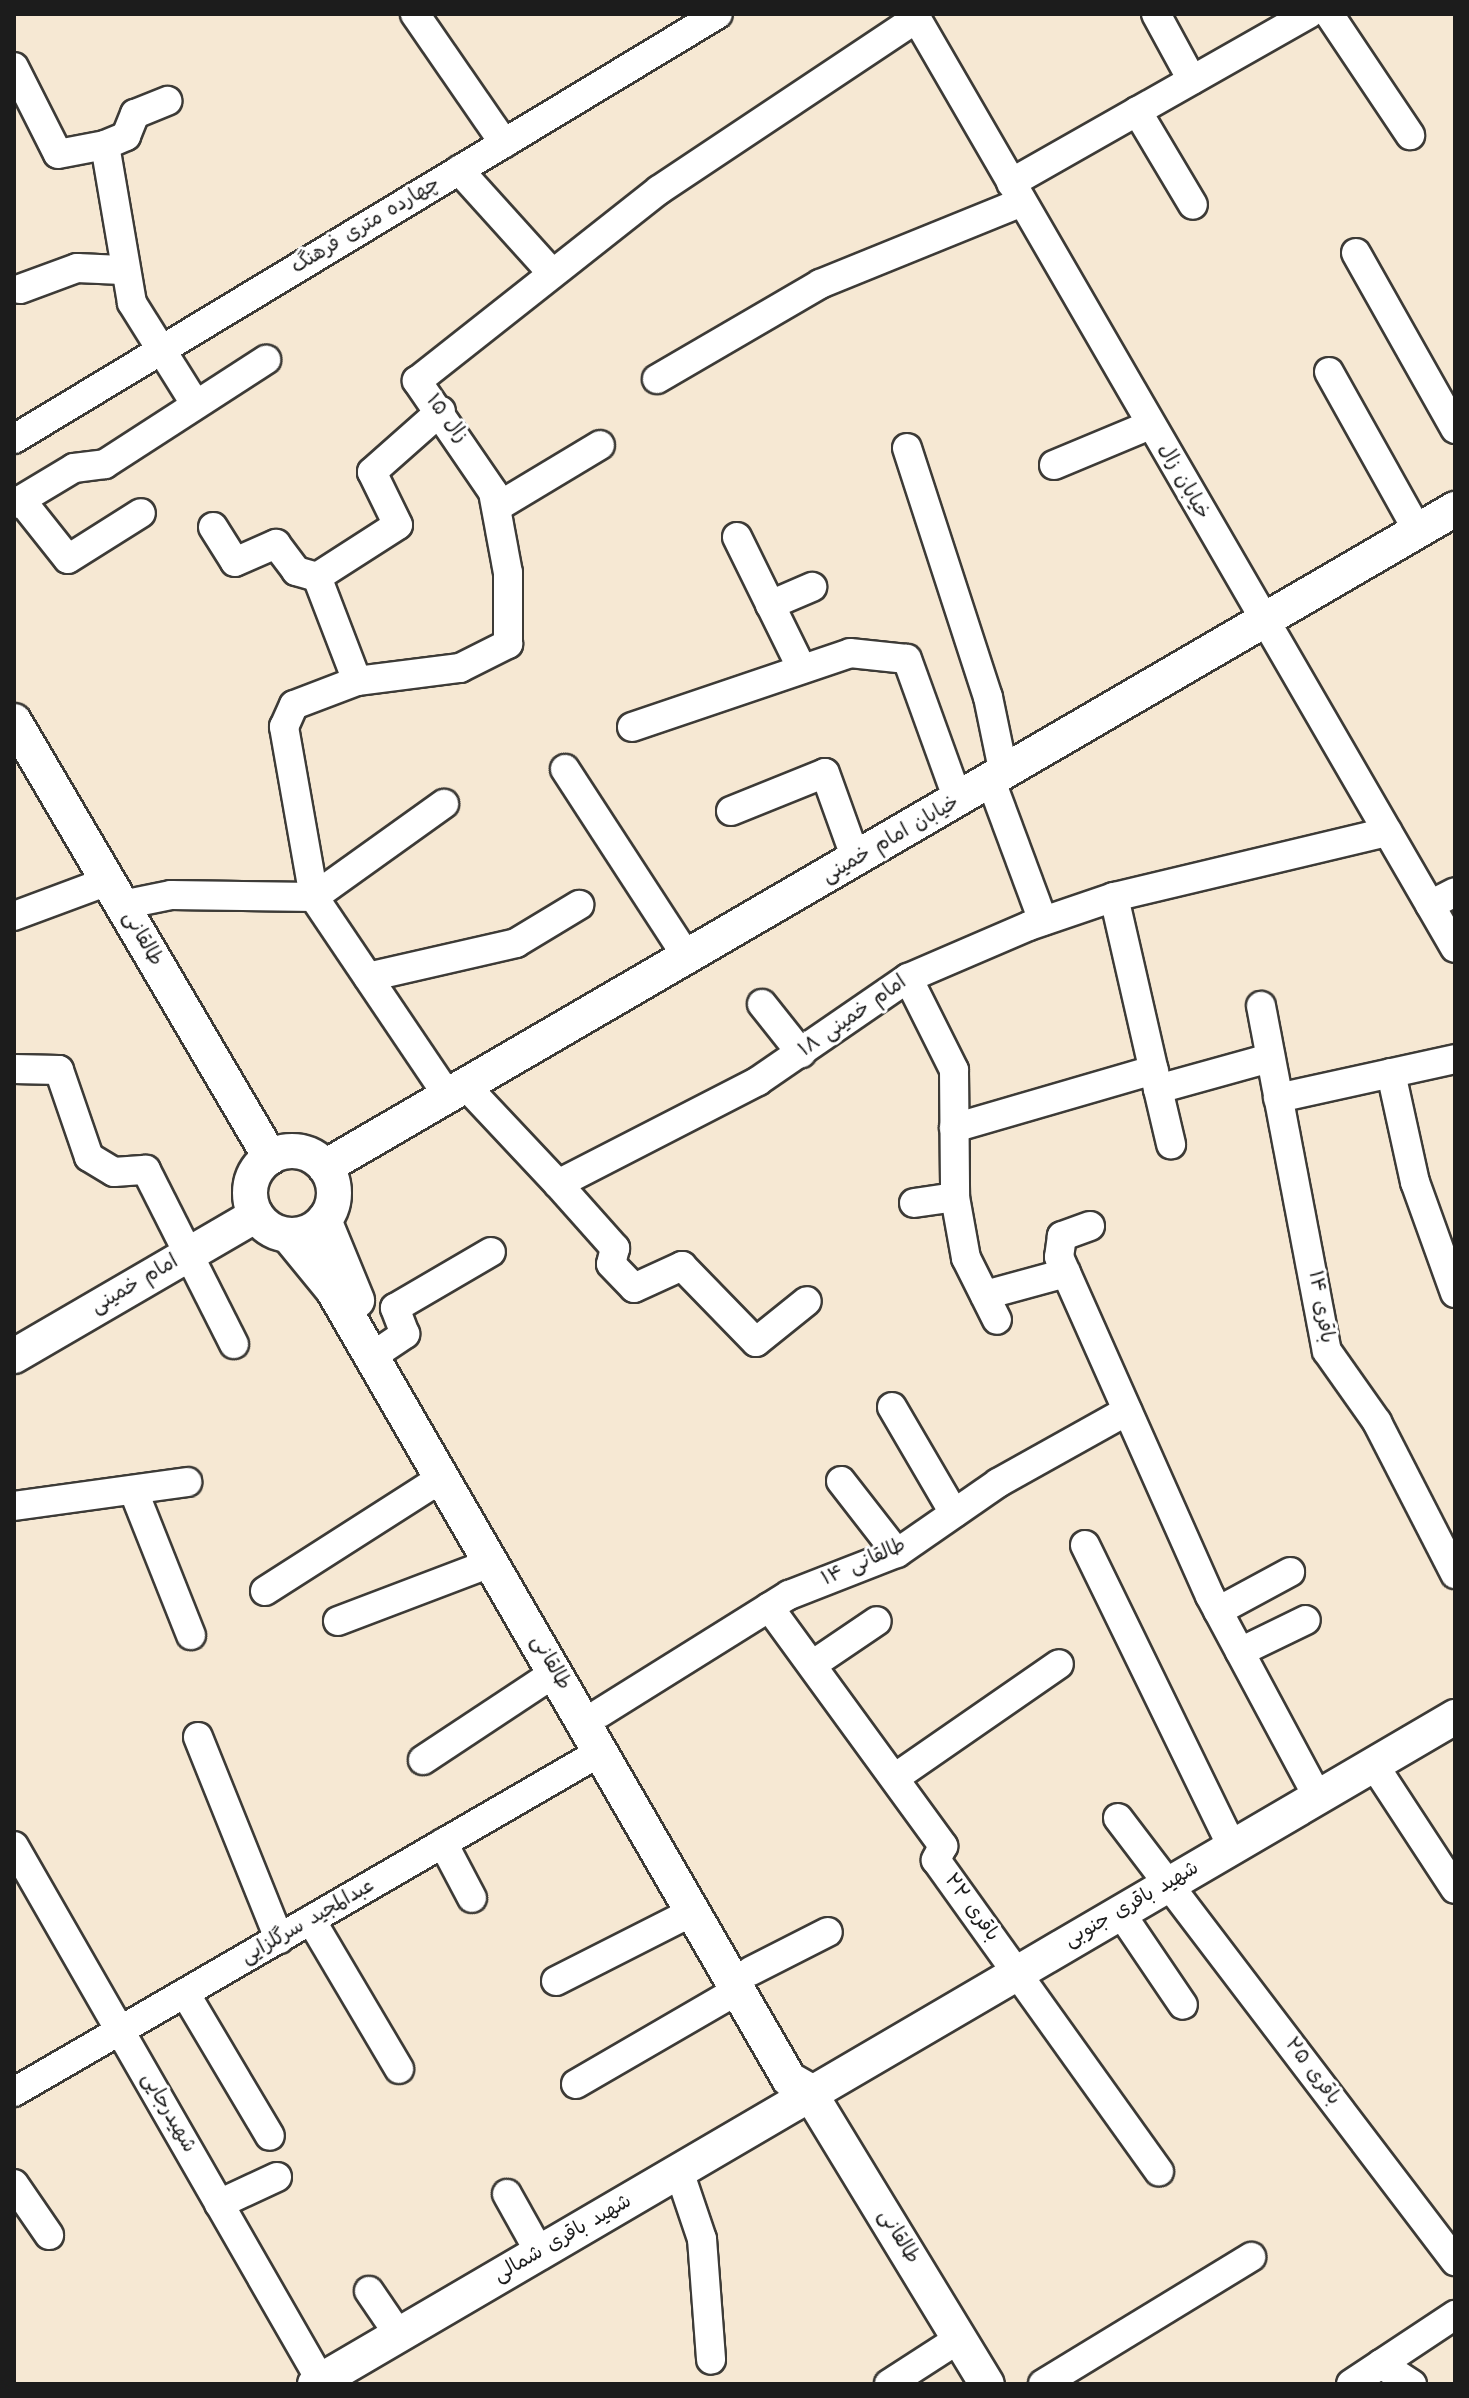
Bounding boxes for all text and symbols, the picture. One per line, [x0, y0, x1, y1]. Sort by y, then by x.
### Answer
street label: چهارده متری فرهنگ [287, 172, 445, 280]
street label: زال ۱۵ [420, 390, 472, 448]
street label: خیابان زال [1152, 440, 1214, 524]
street label: خیابان امام خمینی [818, 791, 964, 889]
street label: طالقانی [117, 907, 167, 971]
street label: امام خمینی ۱۸ [794, 971, 912, 1063]
street label: امام خمینی [87, 1250, 183, 1320]
street label: باقری ۱۴ [1302, 1269, 1338, 1345]
street label: طالقانی ۱۴ [818, 1534, 910, 1592]
street label: طالقانی [525, 1631, 575, 1695]
street label: شهید باقری جنوبی [1061, 1857, 1203, 1953]
street label: باقری ۲۲ [938, 1869, 1004, 1947]
street label: عبدالمجید سرگلزایی [237, 1874, 379, 1970]
street label: باقری ۲۵ [1279, 2033, 1345, 2111]
street label: شهیدرجایی [136, 2069, 200, 2157]
street label: شهید باقری شمالی [490, 2190, 636, 2288]
street label: طالقانی [872, 2205, 924, 2269]

